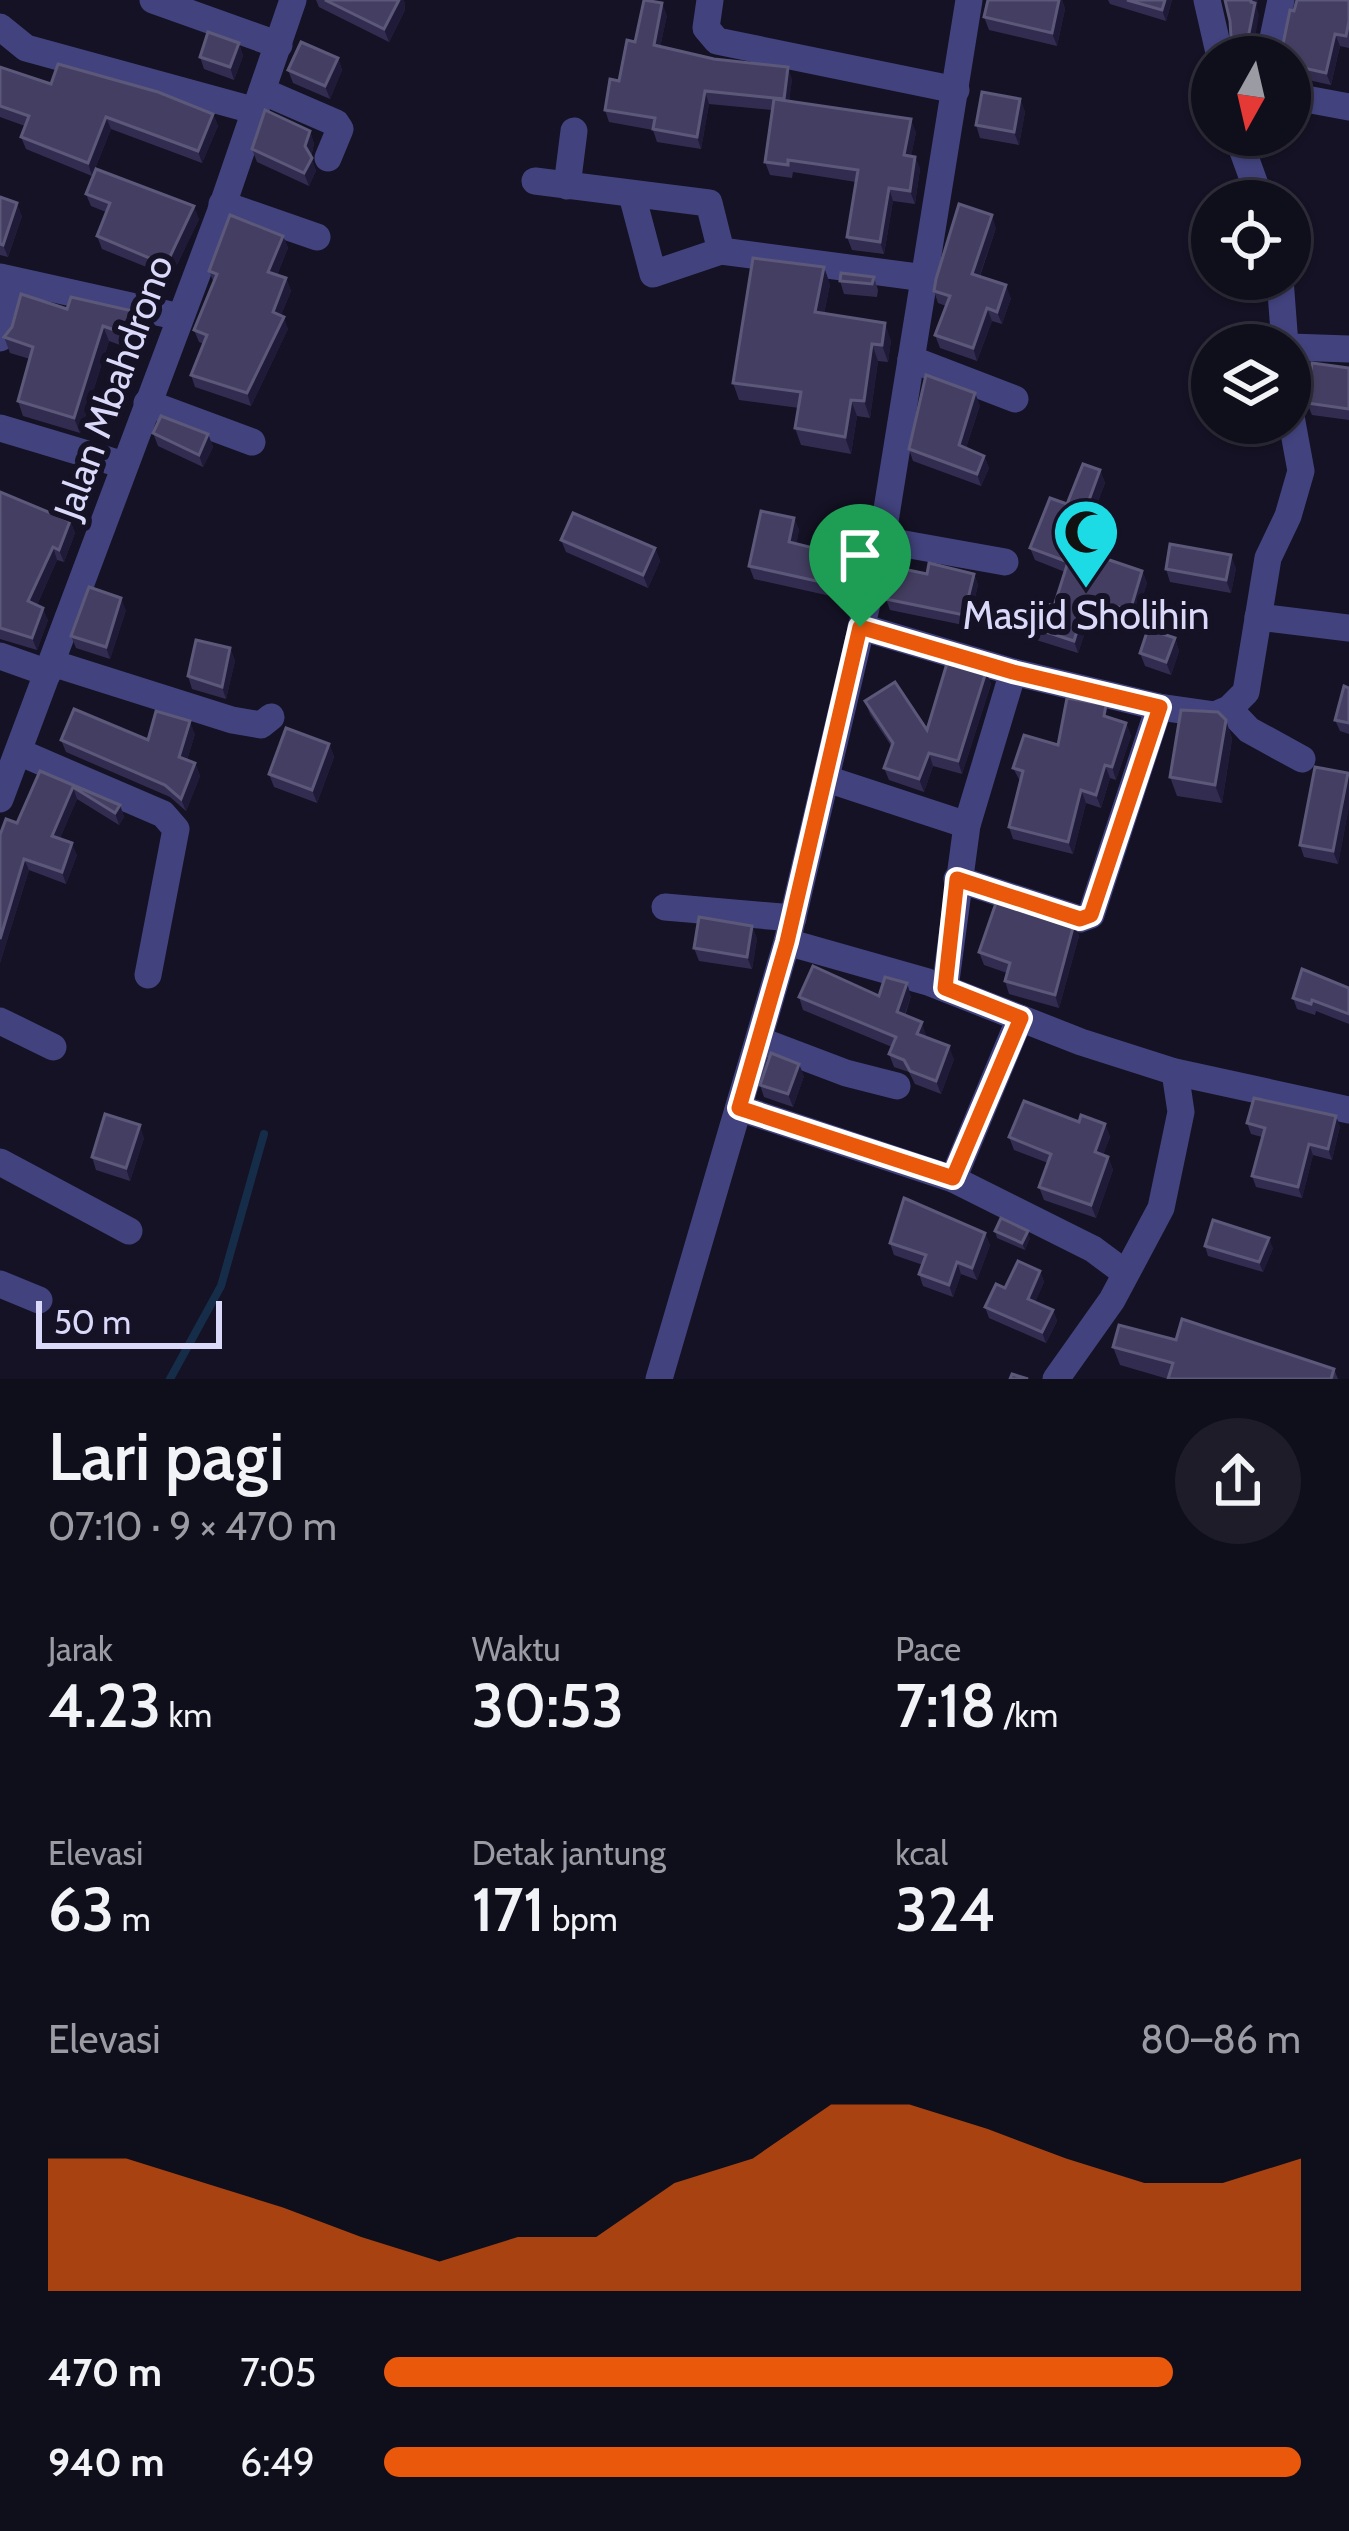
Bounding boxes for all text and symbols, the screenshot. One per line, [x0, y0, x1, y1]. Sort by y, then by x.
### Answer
north arrow [1191, 36, 1311, 156]
map controls [1191, 36, 1311, 444]
button: locate [1191, 180, 1311, 300]
street label: Jalan Mbahdrono [43, 248, 183, 527]
button: layers [1191, 324, 1311, 444]
mosque icon: Masjid Sholihin [1051, 497, 1121, 591]
pin [809, 504, 911, 627]
icon: arrive [827, 522, 893, 588]
place label: Masjid Sholihin [962, 591, 1210, 639]
scale bar [36, 1295, 222, 1348]
text: 50 m [54, 1302, 131, 1342]
text: Lari pagi [48, 1416, 284, 1497]
button: share [1175, 1418, 1301, 1544]
text: 07:10 · 9 × 470 m [48, 1502, 337, 1550]
text: Jarak [48, 1629, 113, 1669]
text: Waktu [472, 1629, 561, 1669]
text: Pace [895, 1629, 961, 1669]
text: 4.23 [48, 1669, 161, 1742]
text: 30:53 [472, 1669, 624, 1742]
text: 7:18 [895, 1669, 996, 1742]
text: km [161, 1695, 212, 1735]
text: /km [996, 1695, 1058, 1735]
text: Elevasi [48, 1833, 143, 1873]
text: Detak jantung [472, 1833, 666, 1873]
text: kcal [895, 1833, 948, 1873]
text: 63 [48, 1873, 114, 1946]
text: 171 [472, 1873, 545, 1946]
text: 324 [895, 1873, 996, 1946]
text: m [114, 1899, 151, 1939]
text: bpm [545, 1899, 618, 1939]
text: Elevasi [48, 2015, 161, 2063]
text: 80–86 m [1140, 2015, 1301, 2063]
text: 470 m [48, 2348, 162, 2396]
text: 7:05 [240, 2348, 316, 2396]
text: 940 m [48, 2438, 164, 2486]
text: 6:49 [240, 2438, 315, 2486]

